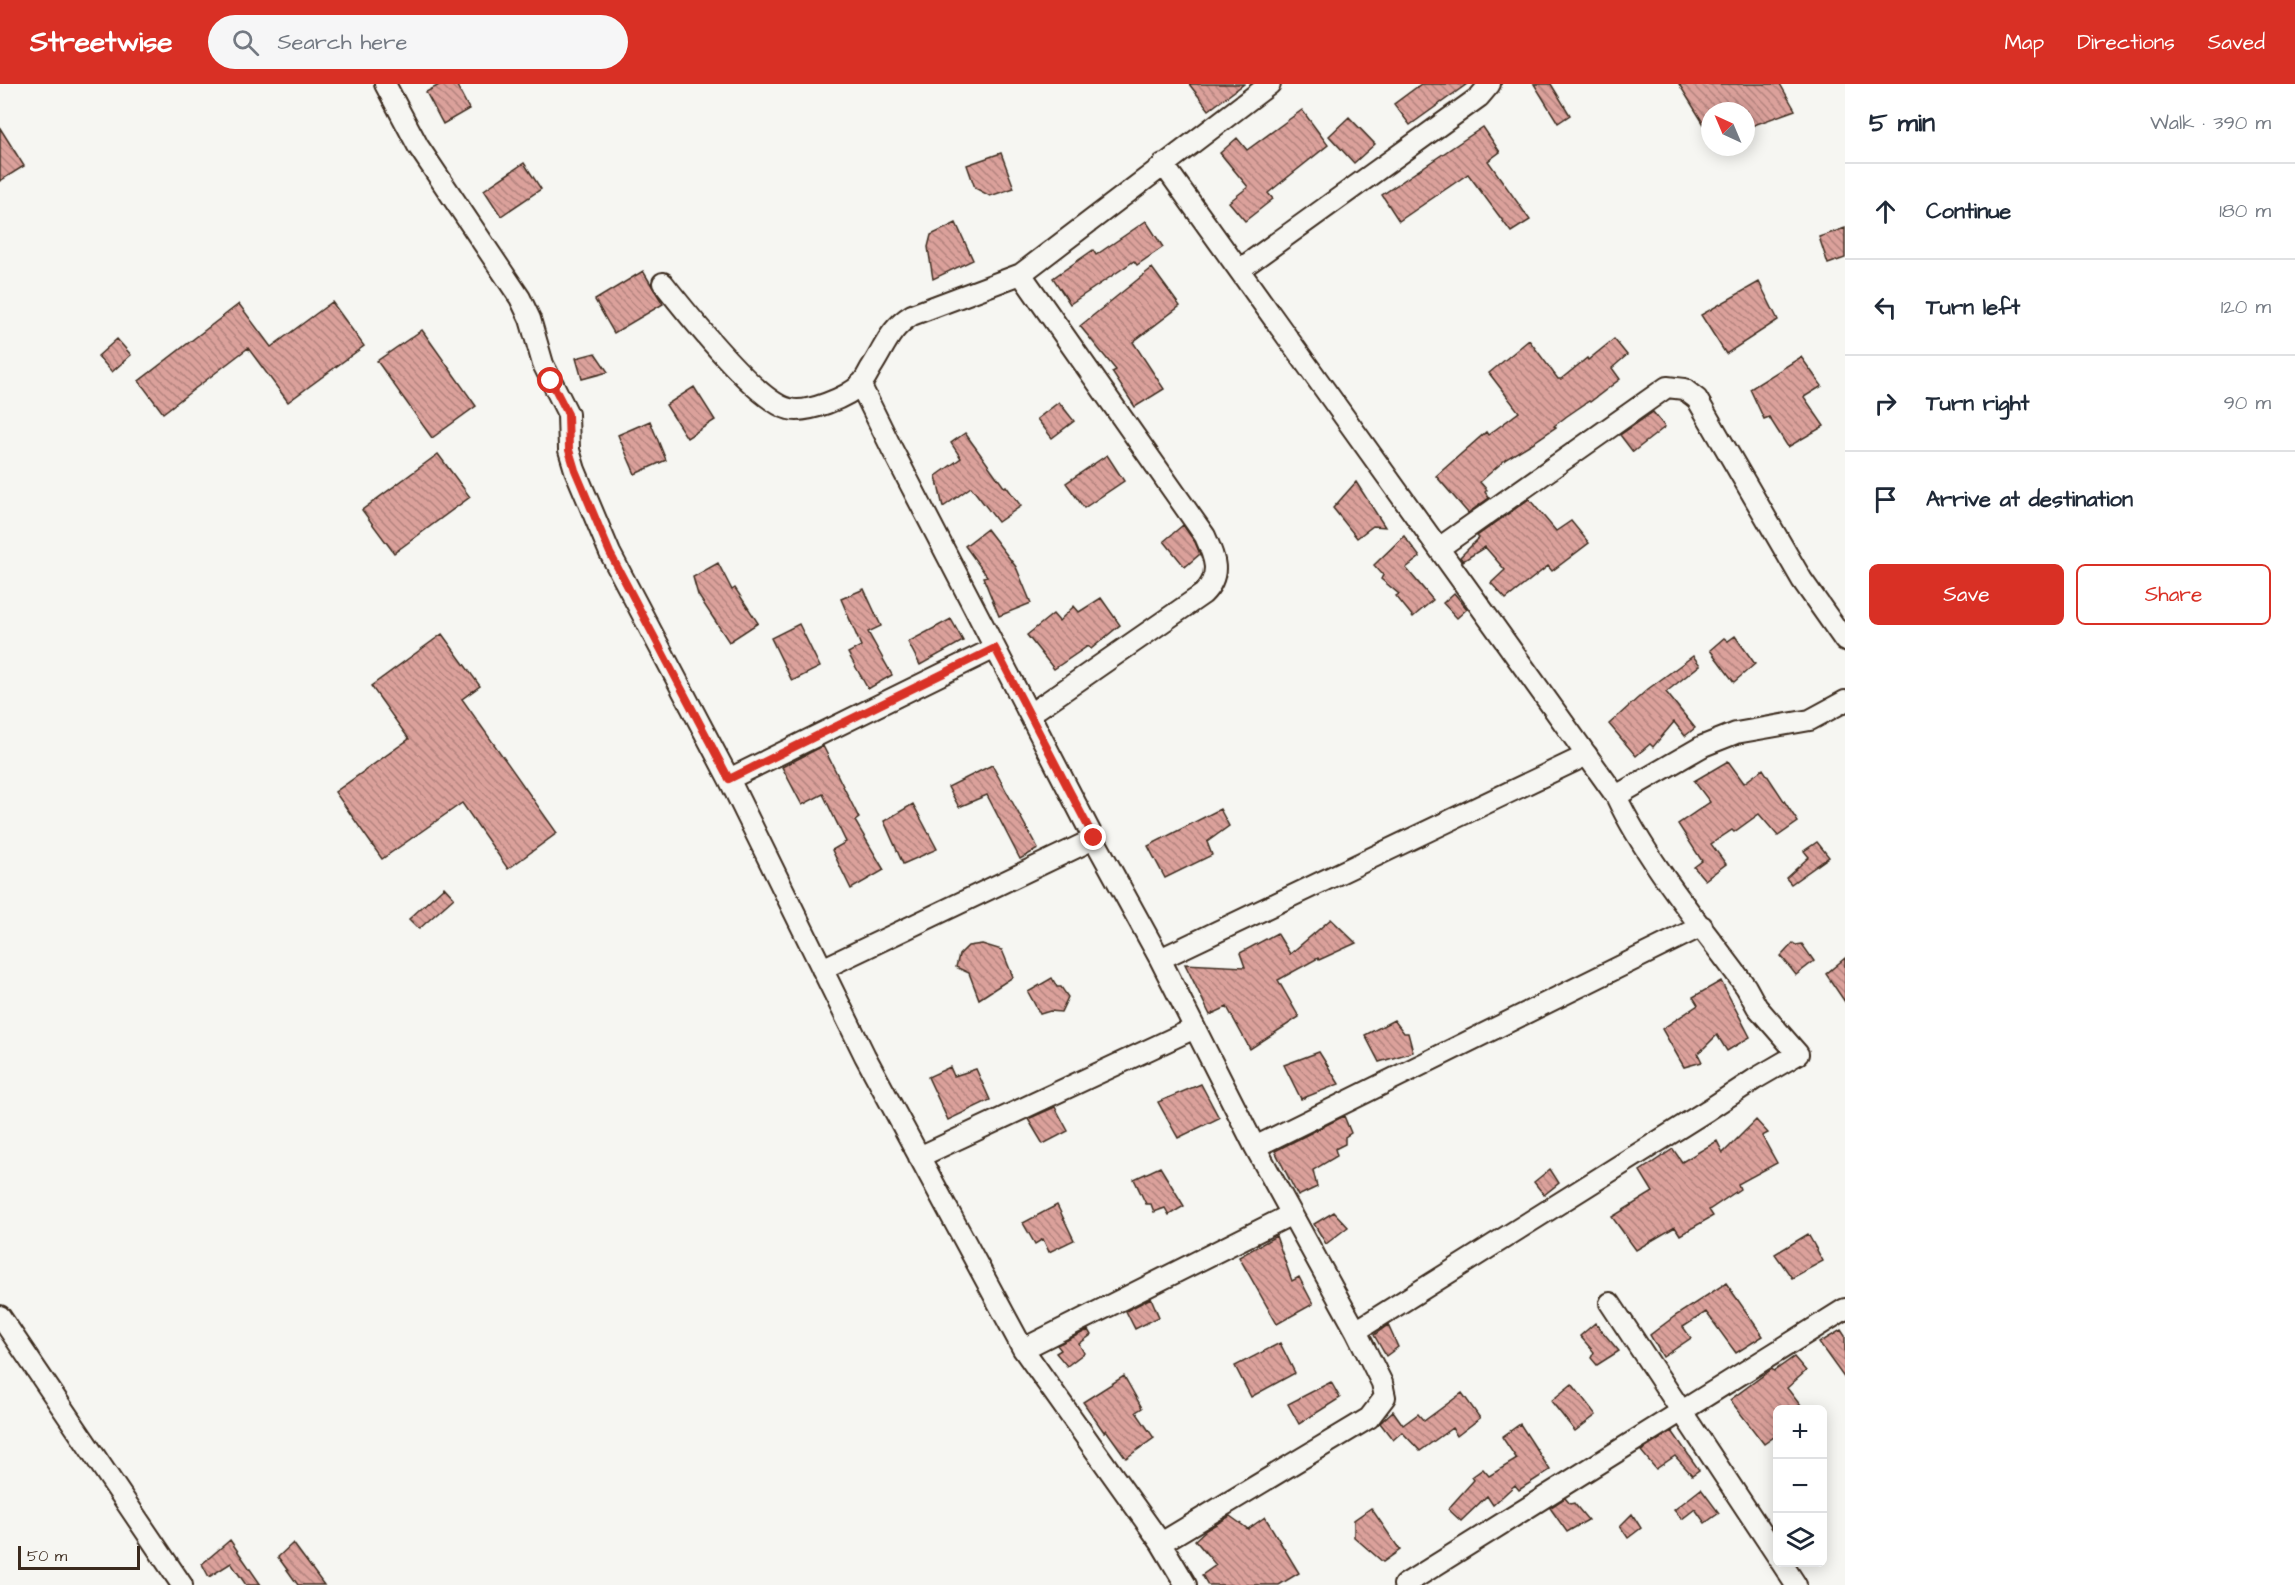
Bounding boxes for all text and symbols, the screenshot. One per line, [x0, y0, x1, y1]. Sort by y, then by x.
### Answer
search box [208, 15, 628, 69]
text: Streetwise [30, 23, 172, 62]
icon: search [229, 26, 262, 59]
text: Search here [277, 27, 407, 58]
text: Map [2004, 28, 2044, 57]
text: Directions [2077, 28, 2175, 57]
text: Saved [2208, 28, 2265, 57]
north arrow [1701, 102, 1755, 156]
text: 5 min [1869, 105, 1935, 141]
text: Walk · 390 m [2150, 109, 2271, 137]
icon: ahead [1869, 195, 1902, 228]
text: Continue [1926, 196, 2011, 227]
text: 180 m [2219, 197, 2271, 225]
icon: left [1869, 291, 1902, 324]
text: Turn left [1926, 292, 2020, 323]
text: 120 m [2221, 293, 2271, 321]
route start [537, 367, 563, 393]
icon: right [1869, 387, 1902, 420]
text: Turn right [1926, 388, 2029, 419]
text: 90 m [2223, 389, 2271, 417]
icon: arrive [1869, 483, 1902, 516]
text: Arrive at destination [1926, 484, 2133, 515]
button: Save [1869, 564, 2064, 625]
button: Share [2076, 564, 2271, 625]
route end [1080, 824, 1106, 850]
map controls [1773, 1405, 1827, 1567]
button: + [1773, 1405, 1827, 1459]
button: − [1773, 1459, 1827, 1513]
button: layers [1773, 1513, 1827, 1567]
scale bar [18, 1543, 140, 1570]
text: 50 m [27, 1545, 67, 1567]

